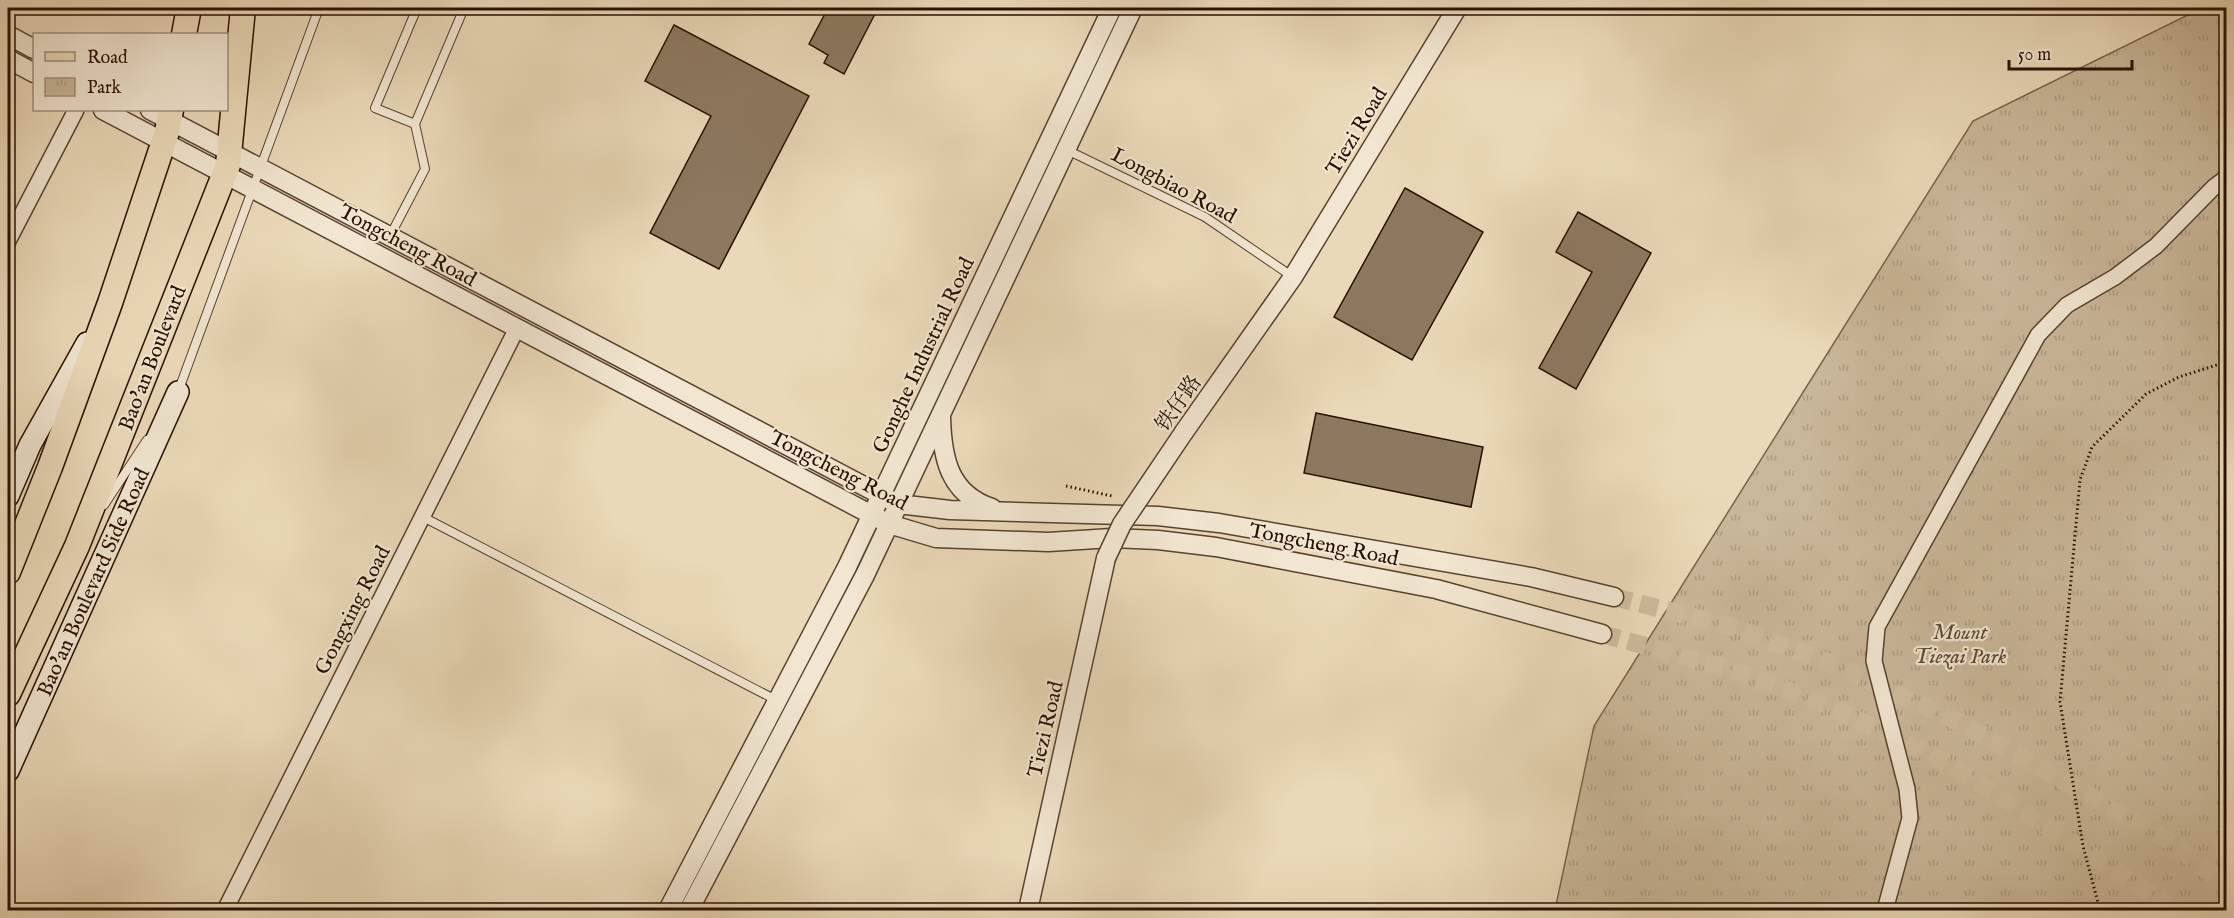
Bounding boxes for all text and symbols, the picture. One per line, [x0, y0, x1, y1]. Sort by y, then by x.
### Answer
legend [33, 33, 228, 111]
scale bar [2009, 33, 2132, 71]
text: 50 m [2018, 44, 2051, 67]
text: Road [87, 47, 128, 70]
text: Park [87, 77, 122, 100]
street label: Tiezi Road [1321, 82, 1394, 181]
street label: Longbiao Road [1106, 142, 1241, 231]
street label: Tongcheng Road [334, 199, 481, 294]
street label: Gonghe Industrial Road [867, 253, 982, 458]
street label: Bao'an Boulevard [113, 281, 194, 435]
street label: 铁仔路 [1150, 370, 1208, 437]
street label: Tongcheng Road [765, 425, 913, 518]
street label: Bao'an Boulevard Side Road [32, 464, 157, 701]
street label: Tongcheng Road [1247, 518, 1401, 573]
street label: Gongxing Road [309, 541, 398, 680]
park label: Mount Tiezai Park [1914, 620, 2007, 671]
street label: Tiezi Road [1022, 678, 1071, 780]

